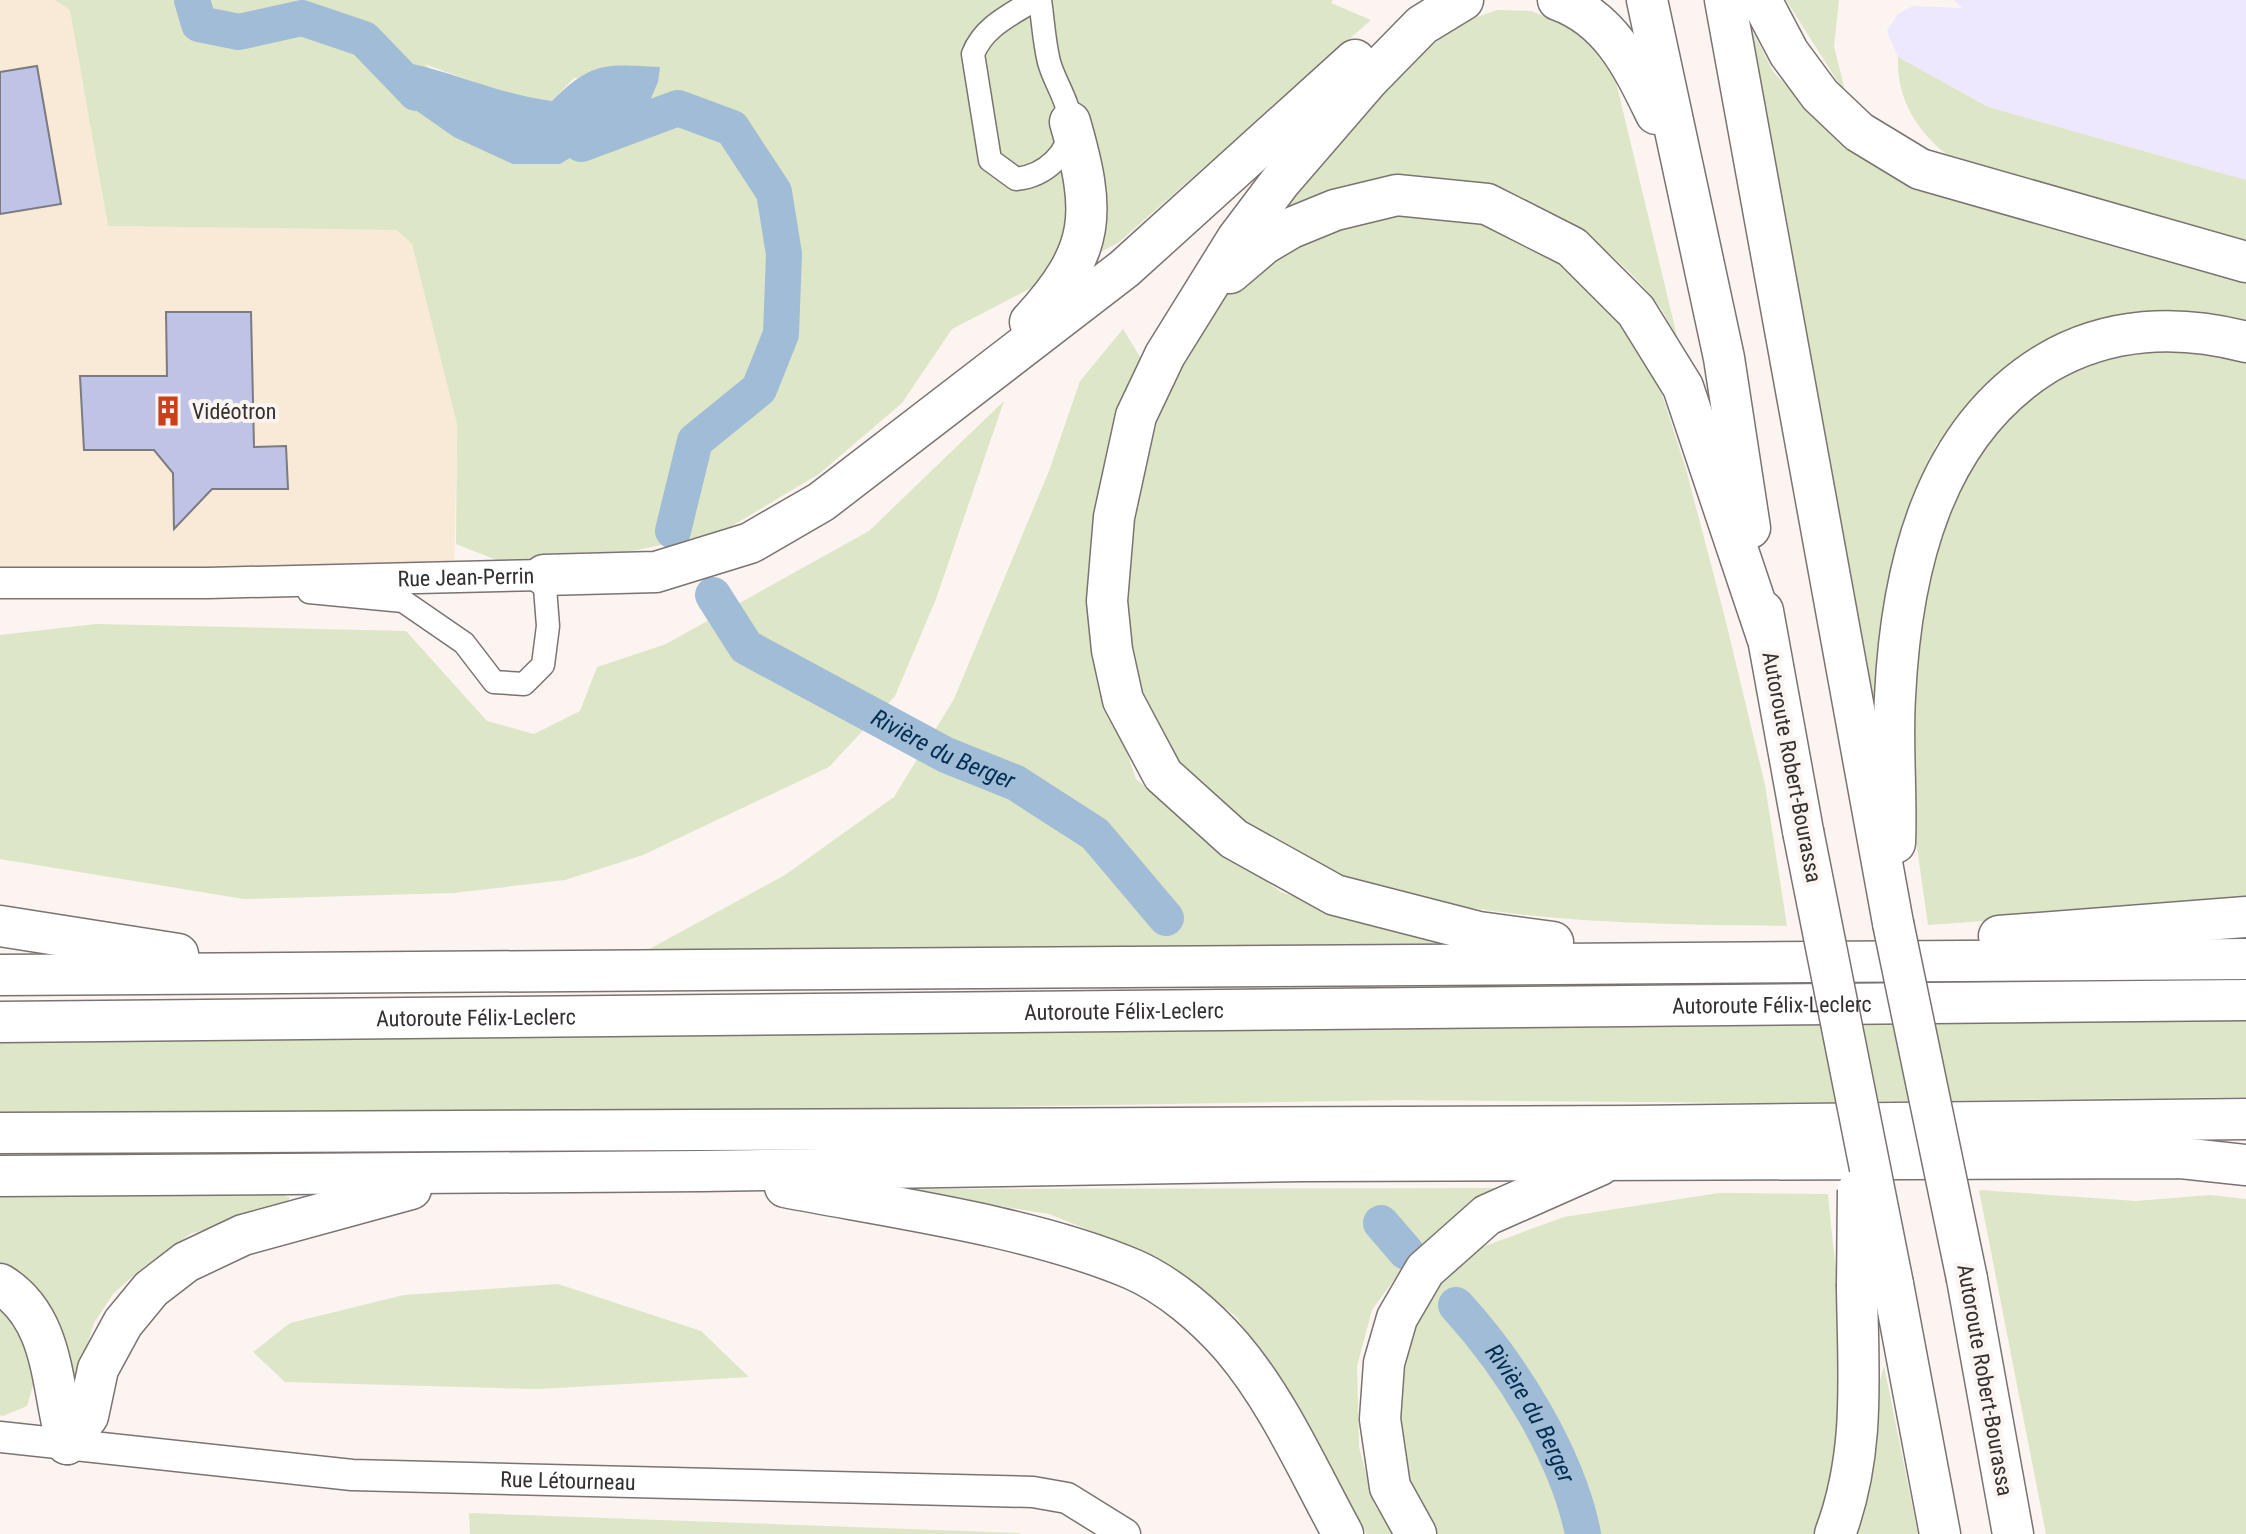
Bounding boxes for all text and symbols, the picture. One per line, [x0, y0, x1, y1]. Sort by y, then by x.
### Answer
building icon: Vidéotron [151, 394, 185, 428]
place label: Vidéotron [192, 399, 276, 424]
street label: Rue Jean-Perrin [397, 563, 535, 591]
street label: Autoroute Robert-Bourassa [1757, 649, 1827, 885]
water label: Rivière du Berger [867, 703, 1020, 795]
street label: Autoroute Félix-Leclerc [1672, 991, 1872, 1018]
street label: Autoroute Félix-Leclerc [1024, 998, 1224, 1024]
street label: Autoroute Félix-Leclerc [376, 1004, 576, 1031]
street label: Autoroute Robert-Bourassa [1952, 1262, 2018, 1498]
water label: Rivière du Berger [1479, 1338, 1581, 1487]
street label: Rue Létourneau [500, 1466, 636, 1495]

